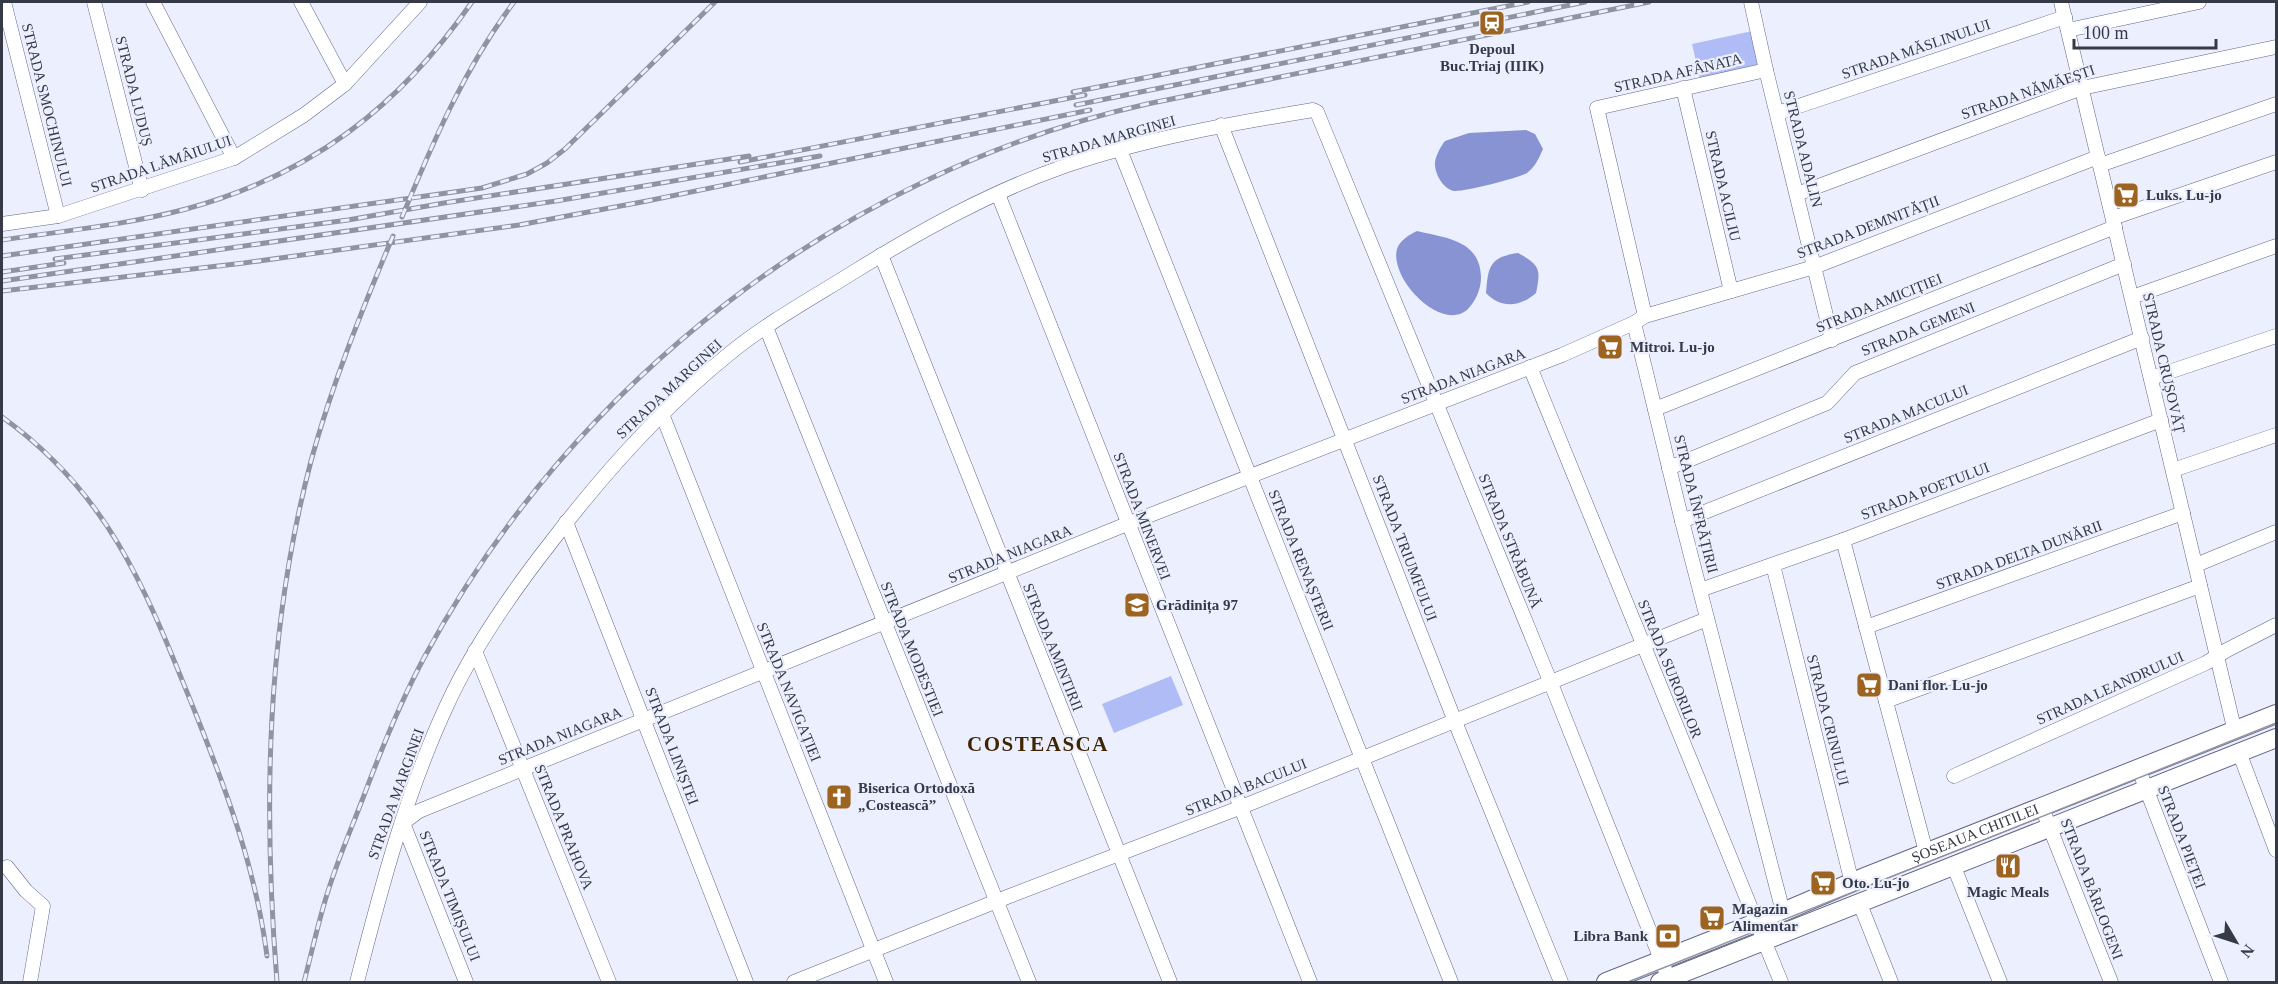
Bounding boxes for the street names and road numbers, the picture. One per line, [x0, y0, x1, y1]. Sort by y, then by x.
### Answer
street label: STRADA MĂSLINULUI [1840, 16, 1992, 82]
street label: STRADA SMOCHINULUI [19, 22, 75, 188]
street label: STRADA LUDUȘ [112, 34, 155, 148]
street label: STRADA AFÂNATA [1612, 50, 1744, 96]
street label: STRADA NĂMĂEȘTI [1959, 62, 2097, 123]
street label: STRADA ADALIN [1781, 89, 1825, 209]
street label: STRADA MARGINEI [1040, 112, 1178, 166]
street label: STRADA ACILIU [1703, 129, 1744, 243]
street label: STRADA LĂMÂIULUI [88, 132, 234, 196]
street label: STRADA DEMNITĂȚII [1795, 192, 1942, 263]
street label: STRADA AMICIȚIEI [1814, 270, 1945, 337]
street label: STRADA CRUȘOVĂȚ [2139, 291, 2188, 435]
street label: STRADA GEMENI [1859, 299, 1977, 359]
street label: STRADA MARGINEI [613, 336, 725, 442]
street label: STRADA NIAGARA [1398, 345, 1528, 407]
street label: STRADA MACULUI [1841, 382, 1971, 446]
street label: STRADA ÎNFRĂȚIRII [1670, 433, 1721, 575]
street label: STRADA MINERVEI [1110, 450, 1174, 582]
street label: STRADA POETULUI [1859, 459, 1991, 523]
street label: STRADA STRĂBUNĂ [1476, 471, 1544, 611]
street label: STRADA TRIUMFULUI [1370, 473, 1440, 623]
street label: STRADA RENAȘTERII [1264, 487, 1337, 633]
street label: STRADA DELTA DUNĂRII [1934, 517, 2104, 593]
street label: STRADA NIAGARA [946, 522, 1074, 586]
street label: STRADA MODESTIEI [878, 579, 946, 719]
street label: STRADA AMINTIRII [1020, 581, 1086, 713]
street label: STRADA SURORILOR [1635, 597, 1705, 741]
street label: STRADA NAVIGAȚIEI [753, 620, 824, 764]
street label: STRADA LEANDRULUI [2034, 648, 2186, 728]
street label: STRADA CRINULUI [1804, 653, 1852, 787]
street label: STRADA LINIȘTEI [641, 685, 702, 807]
street label: STRADA NIAGARA [496, 704, 624, 768]
street label: STRADA MARGINEI [365, 726, 427, 862]
street label: STRADA BACULUI [1183, 755, 1309, 819]
street label: STRADA PRAHOVA [532, 762, 596, 892]
street label: STRADA PIEȚEI [2154, 783, 2209, 891]
street label: ȘOSEAUA CHITILEI [1909, 801, 2041, 867]
street label: STRADA BÂRLOGENI [2058, 816, 2126, 962]
street label: STRADA TIMIȘULUI [416, 828, 484, 964]

